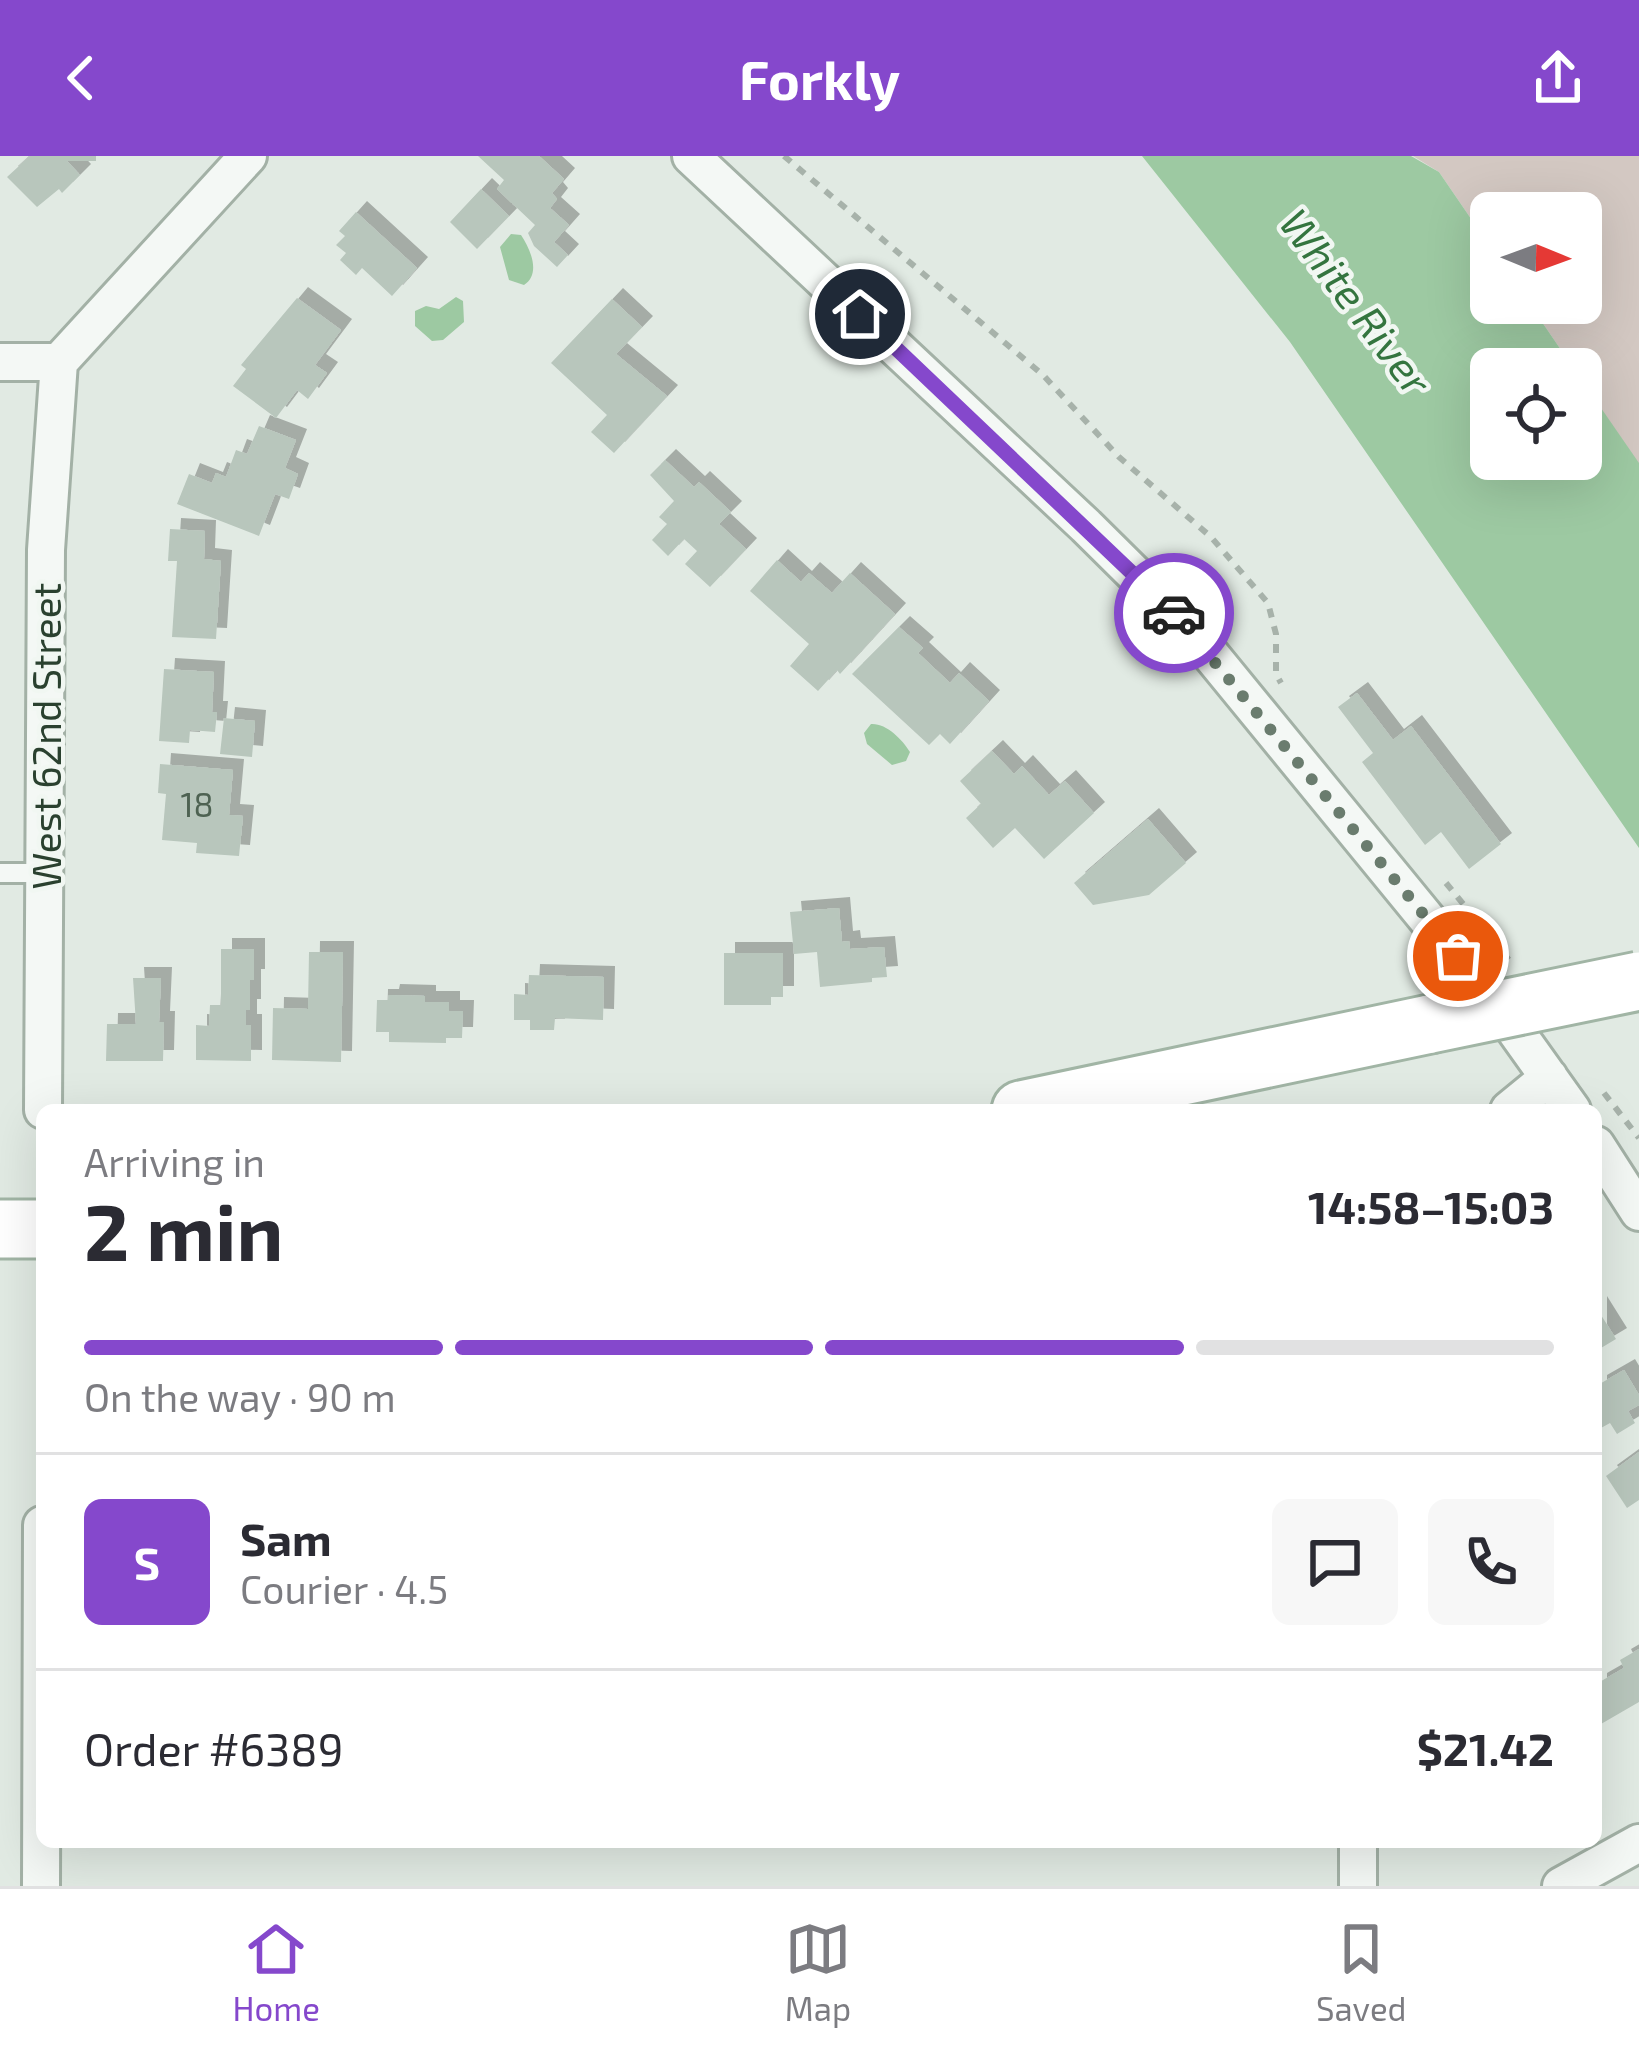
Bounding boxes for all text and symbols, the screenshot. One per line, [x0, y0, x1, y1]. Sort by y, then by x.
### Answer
icon: back [48, 45, 114, 111]
icon: share [1525, 45, 1591, 111]
text: Forkly [739, 46, 900, 111]
north arrow [1470, 192, 1602, 324]
map controls [1470, 192, 1602, 480]
water label: White River [1271, 198, 1444, 405]
pin [809, 263, 911, 365]
icon: home [827, 281, 893, 347]
button: locate [1470, 348, 1602, 480]
courier [1114, 553, 1234, 673]
icon: car [1141, 580, 1207, 646]
street label: West 62nd Street [22, 583, 69, 889]
house number: 18 [180, 784, 214, 824]
pin [1407, 905, 1509, 1007]
icon: bag [1425, 923, 1491, 989]
text: Arriving in [84, 1138, 265, 1185]
text: 14:58–15:03 [1308, 1179, 1554, 1233]
text: 2 min [84, 1183, 283, 1277]
text: On the way · 90 m [84, 1373, 396, 1420]
button: chat [1272, 1499, 1398, 1625]
button: phone [1428, 1499, 1554, 1625]
text: Sam [240, 1511, 332, 1565]
text: S [134, 1535, 160, 1589]
text: Courier · 4.5 [240, 1565, 448, 1612]
text: Order #6389 [84, 1721, 343, 1775]
text: $21.42 [1417, 1721, 1554, 1775]
tab: Home [232, 1916, 320, 2028]
tab: Map [785, 1916, 851, 2028]
tab: Saved [1316, 1916, 1407, 2028]

